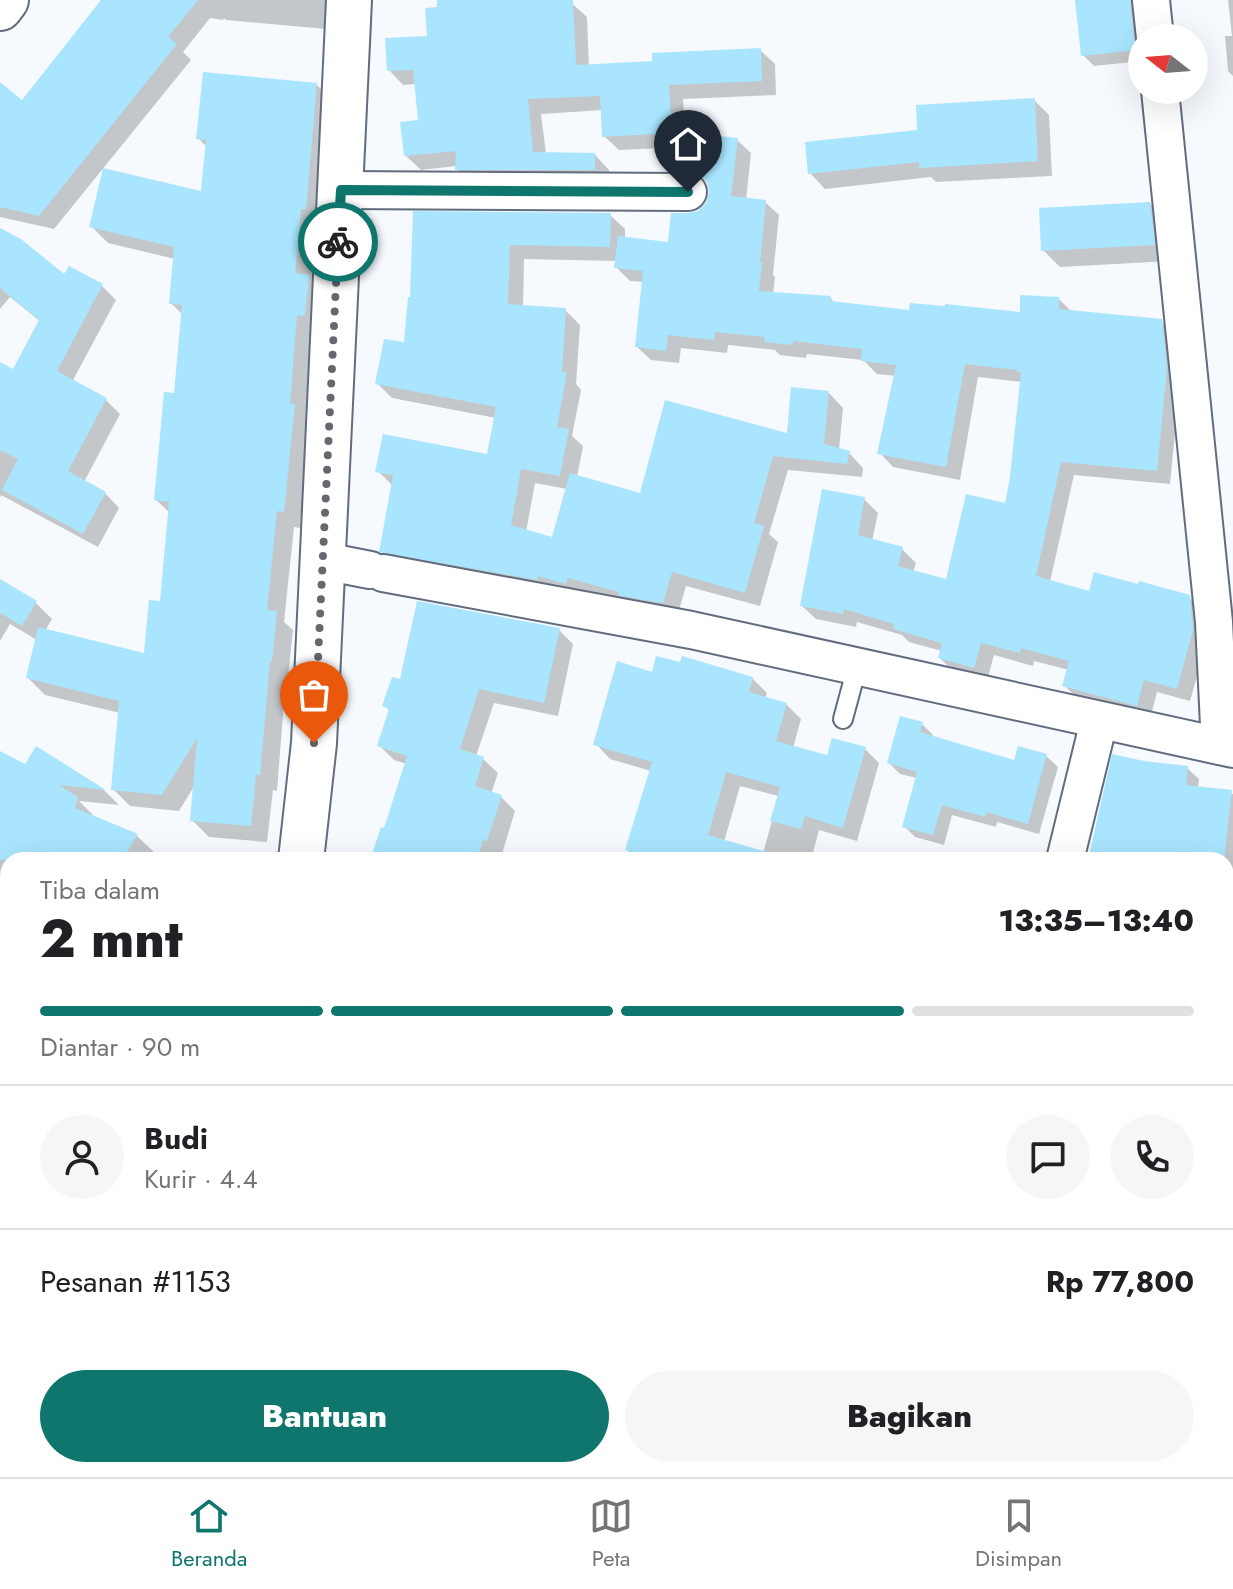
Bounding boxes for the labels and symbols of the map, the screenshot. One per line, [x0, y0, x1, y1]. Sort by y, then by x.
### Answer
north arrow [1128, 24, 1208, 104]
pin [654, 110, 722, 192]
courier [298, 202, 378, 282]
pin [280, 661, 348, 743]

